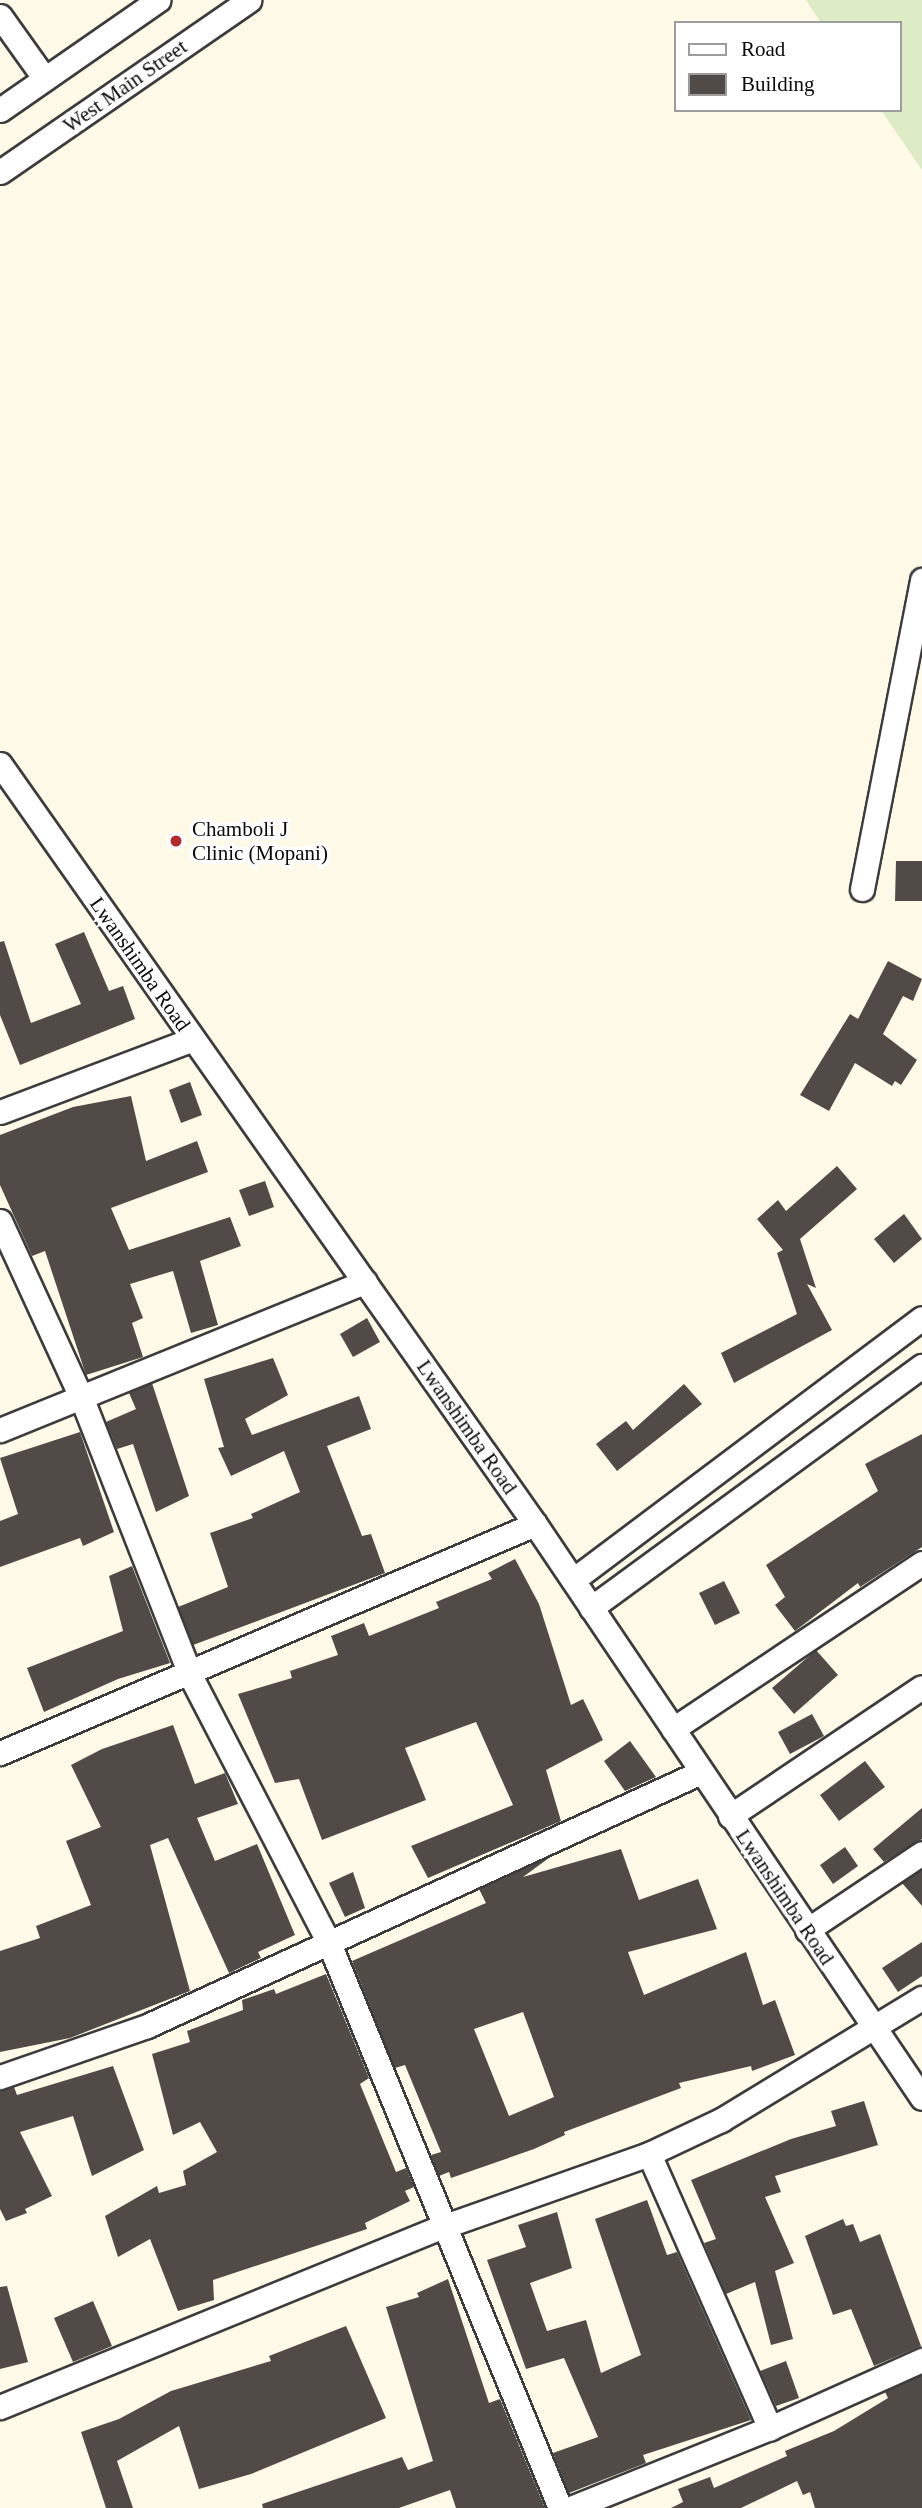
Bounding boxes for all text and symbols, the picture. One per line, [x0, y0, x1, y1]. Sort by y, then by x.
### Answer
legend [674, 21, 901, 112]
street label: West Main Street [58, 34, 192, 138]
text: Road [741, 37, 785, 61]
text: Building [741, 72, 815, 96]
place label: Chamboli J Clinic (Mopani) [192, 816, 328, 866]
marker: Chamboli J Clinic (Mopani) [166, 831, 186, 851]
street label: Lwanshimba Road [84, 892, 196, 1036]
street label: Lwanshimba Road [411, 1355, 523, 1499]
street label: Lwanshimba Road [730, 1824, 840, 1970]

